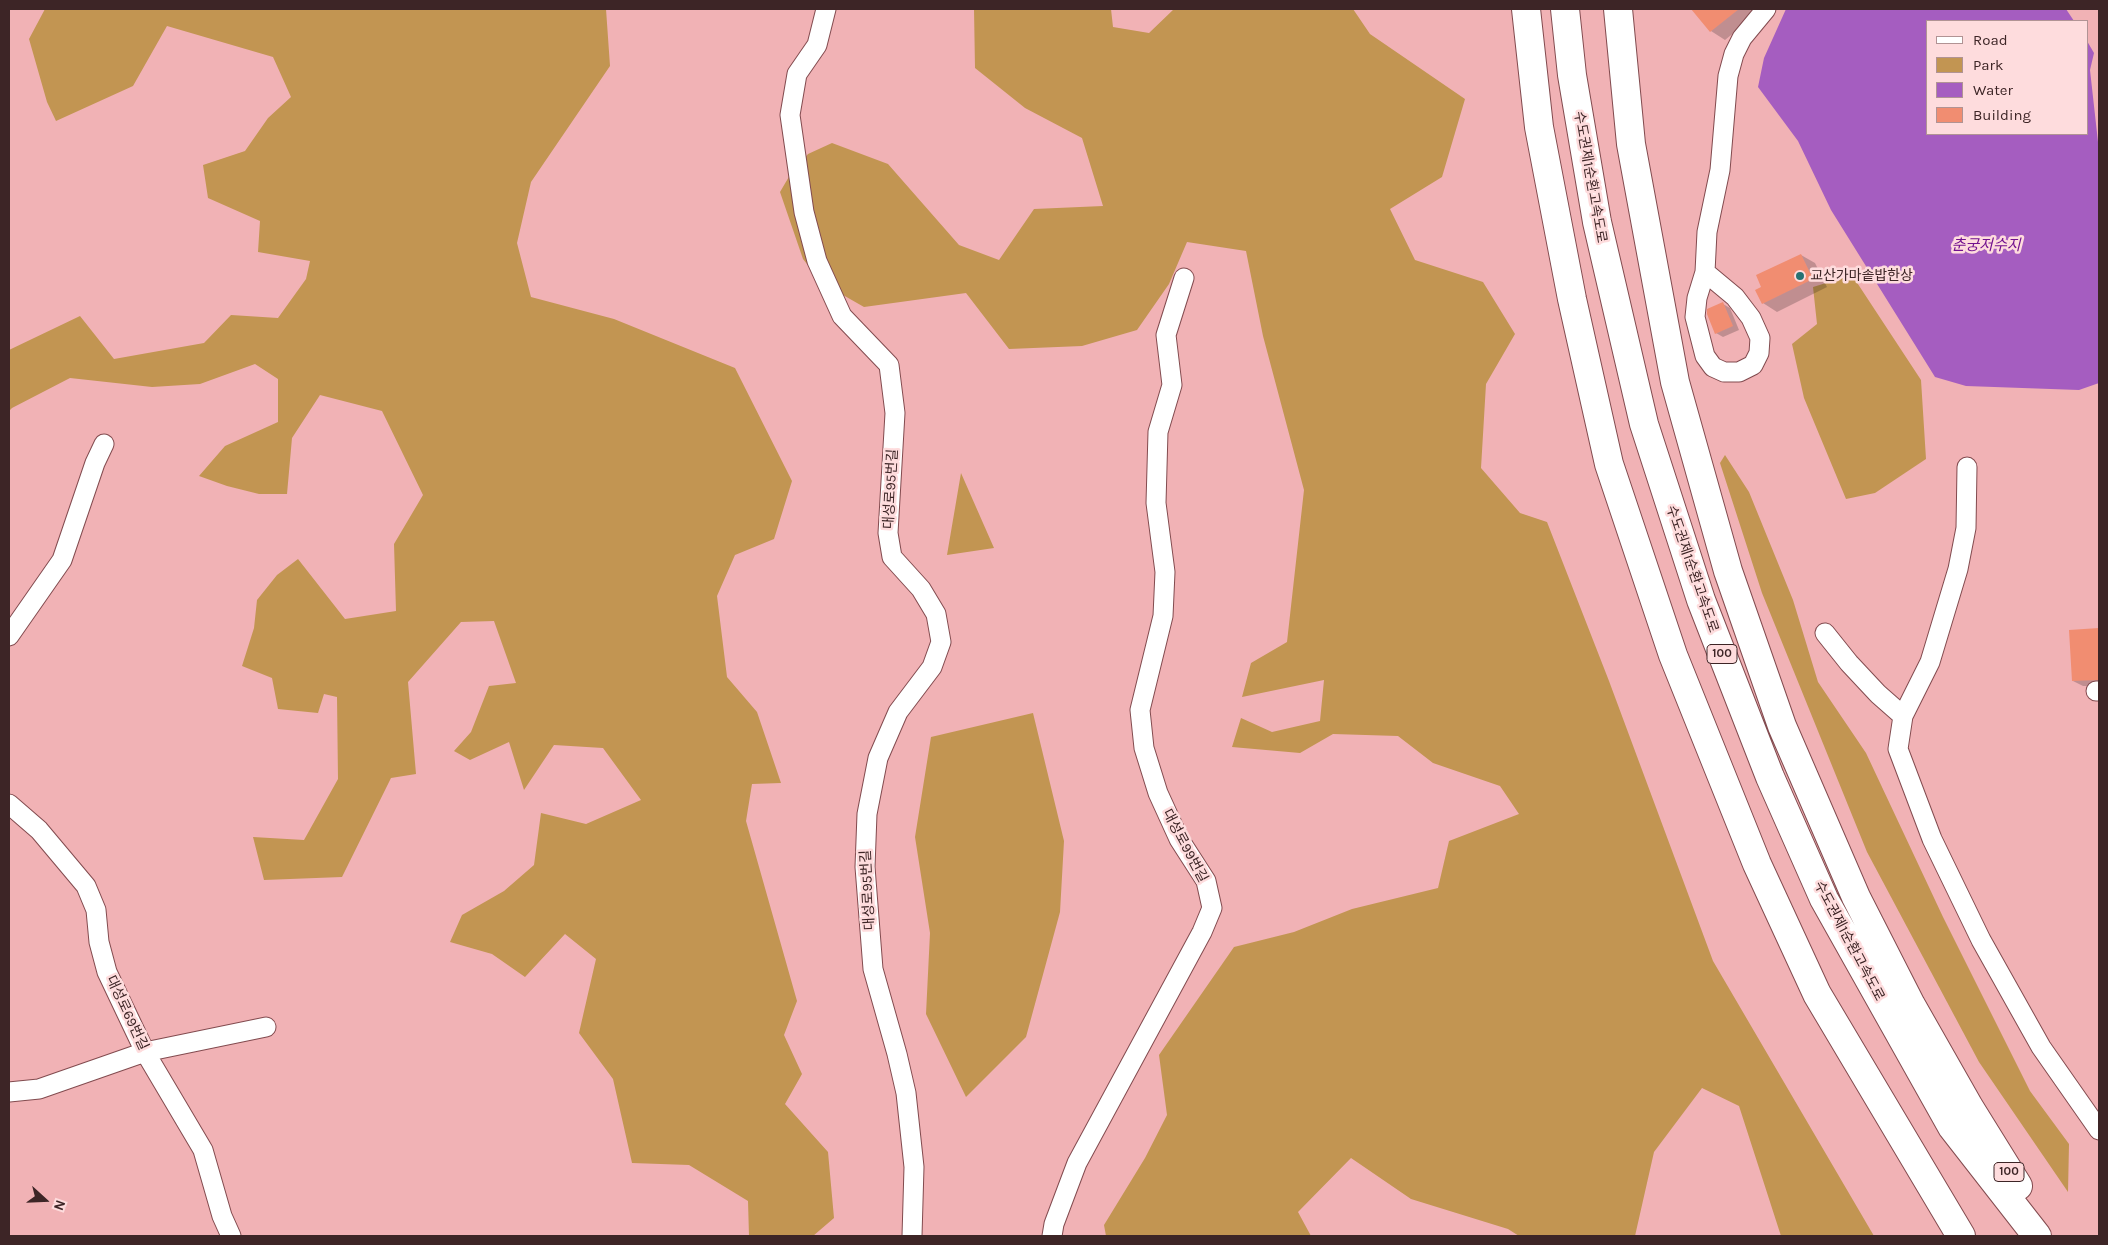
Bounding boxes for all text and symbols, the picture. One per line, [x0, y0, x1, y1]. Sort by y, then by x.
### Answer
legend [1926, 20, 2088, 135]
text: Road [1973, 31, 2008, 49]
text: Park [1973, 56, 2003, 74]
text: Water [1973, 81, 2013, 99]
text: Building [1973, 106, 2031, 124]
street label: 수도권제1순환고속도로 [1570, 110, 1610, 244]
water label: 춘궁저수지 [1952, 237, 2020, 255]
place label: 교산가마솥밥한상 [1810, 268, 1913, 284]
marker: 교산가마솥밥한상 [1794, 270, 1806, 282]
street label: 대성로95번길 [881, 448, 901, 530]
street label: 수도권제1순환고속도로 [1662, 503, 1722, 635]
road number: 100 [1707, 644, 1737, 664]
street label: 대성로99번길 [1159, 806, 1211, 886]
street label: 대성로95번길 [858, 849, 878, 931]
street label: 수도권제1순환고속도로 [1810, 878, 1888, 1004]
street label: 대성로69번길 [102, 973, 152, 1053]
road number: 100 [1994, 1162, 2024, 1182]
north arrow [20, 1175, 70, 1225]
text: N [50, 1198, 69, 1213]

